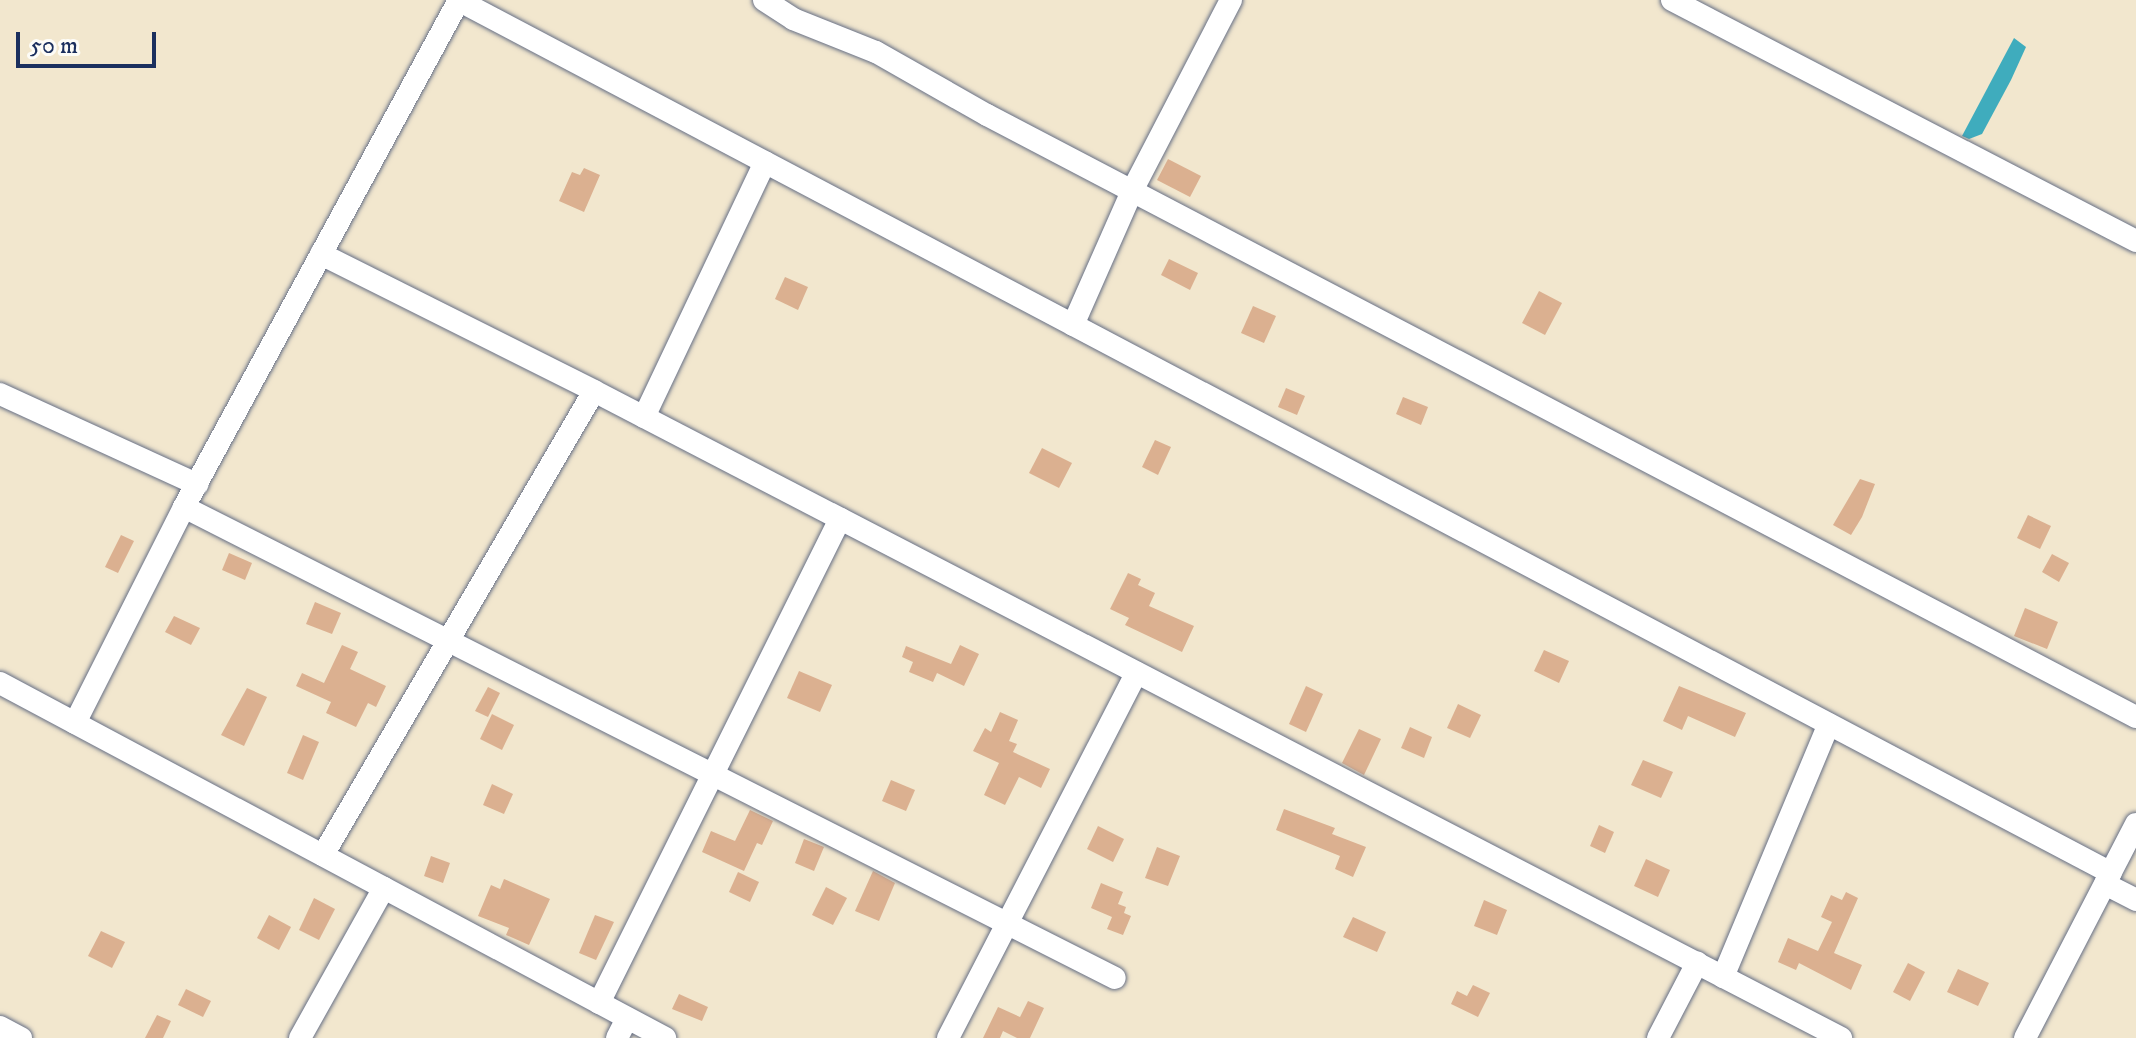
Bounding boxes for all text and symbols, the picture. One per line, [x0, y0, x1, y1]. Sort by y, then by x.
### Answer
scale bar [20, 16, 160, 66]
text: 50 m [30, 31, 78, 61]

